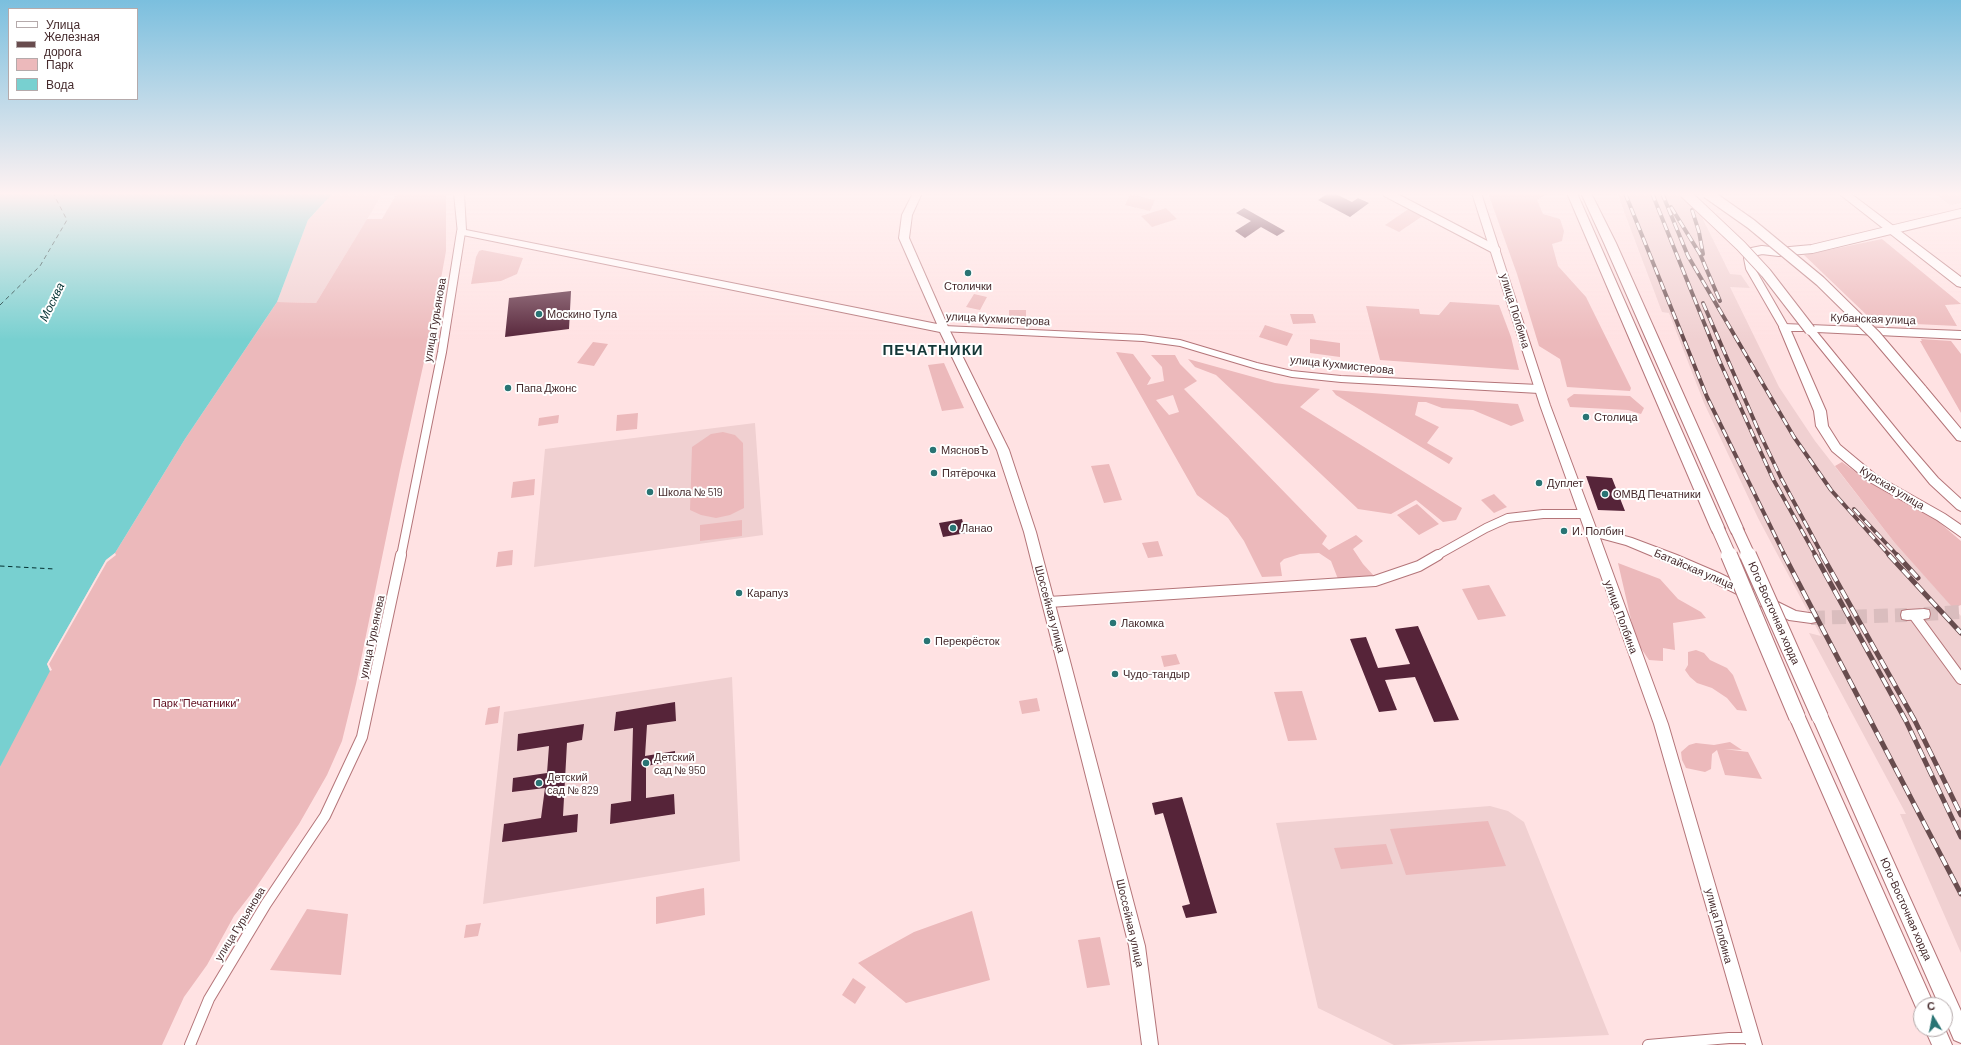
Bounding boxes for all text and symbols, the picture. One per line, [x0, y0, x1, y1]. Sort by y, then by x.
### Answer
legend [8, 8, 138, 100]
text: Улица [46, 17, 80, 31]
text: Железная дорога [44, 29, 100, 58]
text: Парк [46, 57, 73, 71]
text: Вода [46, 77, 74, 91]
marker: Столички [963, 268, 973, 278]
street label: улица Полбина [1497, 272, 1533, 350]
street label: улица Гурьянова [421, 277, 449, 363]
place label: Столички [944, 279, 992, 293]
water label: Москва [37, 280, 67, 324]
place label: Москино Тула [547, 307, 617, 321]
marker: Москино Тула [534, 309, 544, 319]
street label: улица Кухмистерова [946, 310, 1050, 328]
street label: Кубанская улица [1830, 311, 1916, 327]
district label: ПЕЧАТНИКИ [882, 341, 984, 359]
street label: улица Кухмистерова [1290, 353, 1394, 377]
place label: Папа Джонс [516, 381, 577, 395]
marker: Папа Джонс [503, 383, 513, 393]
place label: Столица [1594, 410, 1638, 424]
marker: Столица [1581, 412, 1591, 422]
place label: МясновЪ [941, 443, 988, 457]
marker: МясновЪ [928, 445, 938, 455]
street label: Курская улица [1857, 464, 1927, 512]
place label: Пятёрочка [942, 466, 996, 480]
marker: Пятёрочка [929, 468, 939, 478]
place label: Дуплет [1547, 476, 1583, 490]
marker: Дуплет [1534, 478, 1544, 488]
place label: Школа № 519 [658, 485, 723, 499]
marker: Школа № 519 [645, 487, 655, 497]
place label: ОМВД Печатники [1613, 487, 1701, 501]
marker: ОМВД Печатники [1600, 489, 1610, 499]
place label: Ланао [961, 521, 993, 535]
marker: Ланао [948, 523, 958, 533]
place label: И. Полбин [1572, 524, 1624, 538]
marker: И. Полбин [1559, 526, 1569, 536]
street label: Батайская улица [1652, 546, 1736, 592]
street label: Юго-Восточная хорда [1745, 560, 1803, 666]
street label: Шоссейная улица [1032, 564, 1068, 654]
street label: улица Полбина [1602, 578, 1640, 656]
place label: Карапуз [747, 586, 788, 600]
marker: Карапуз [734, 588, 744, 598]
street label: улица Гурьянова [357, 594, 387, 680]
place label: Лакомка [1121, 616, 1164, 630]
marker: Лакомка [1108, 618, 1118, 628]
place label: Перекрёсток [935, 634, 1000, 648]
marker: Перекрёсток [922, 636, 932, 646]
place label: Чудо-тандыр [1123, 667, 1190, 681]
marker: Чудо-тандыр [1110, 669, 1120, 679]
park label: Парк "Печатники" [153, 696, 239, 710]
place label: Детский сад № 950 [654, 750, 706, 776]
marker: Детский сад № 950 [641, 758, 651, 768]
place label: Детский сад № 829 [547, 770, 599, 796]
marker: Детский сад № 829 [534, 778, 544, 788]
street label: Юго-Восточная хорда [1877, 856, 1935, 962]
street label: Шоссейная улица [1113, 878, 1147, 968]
street label: улица Гурьянова [212, 885, 268, 963]
street label: улица Полбина [1703, 887, 1735, 965]
north arrow [1913, 997, 1953, 1037]
text: С [1926, 999, 1936, 1013]

